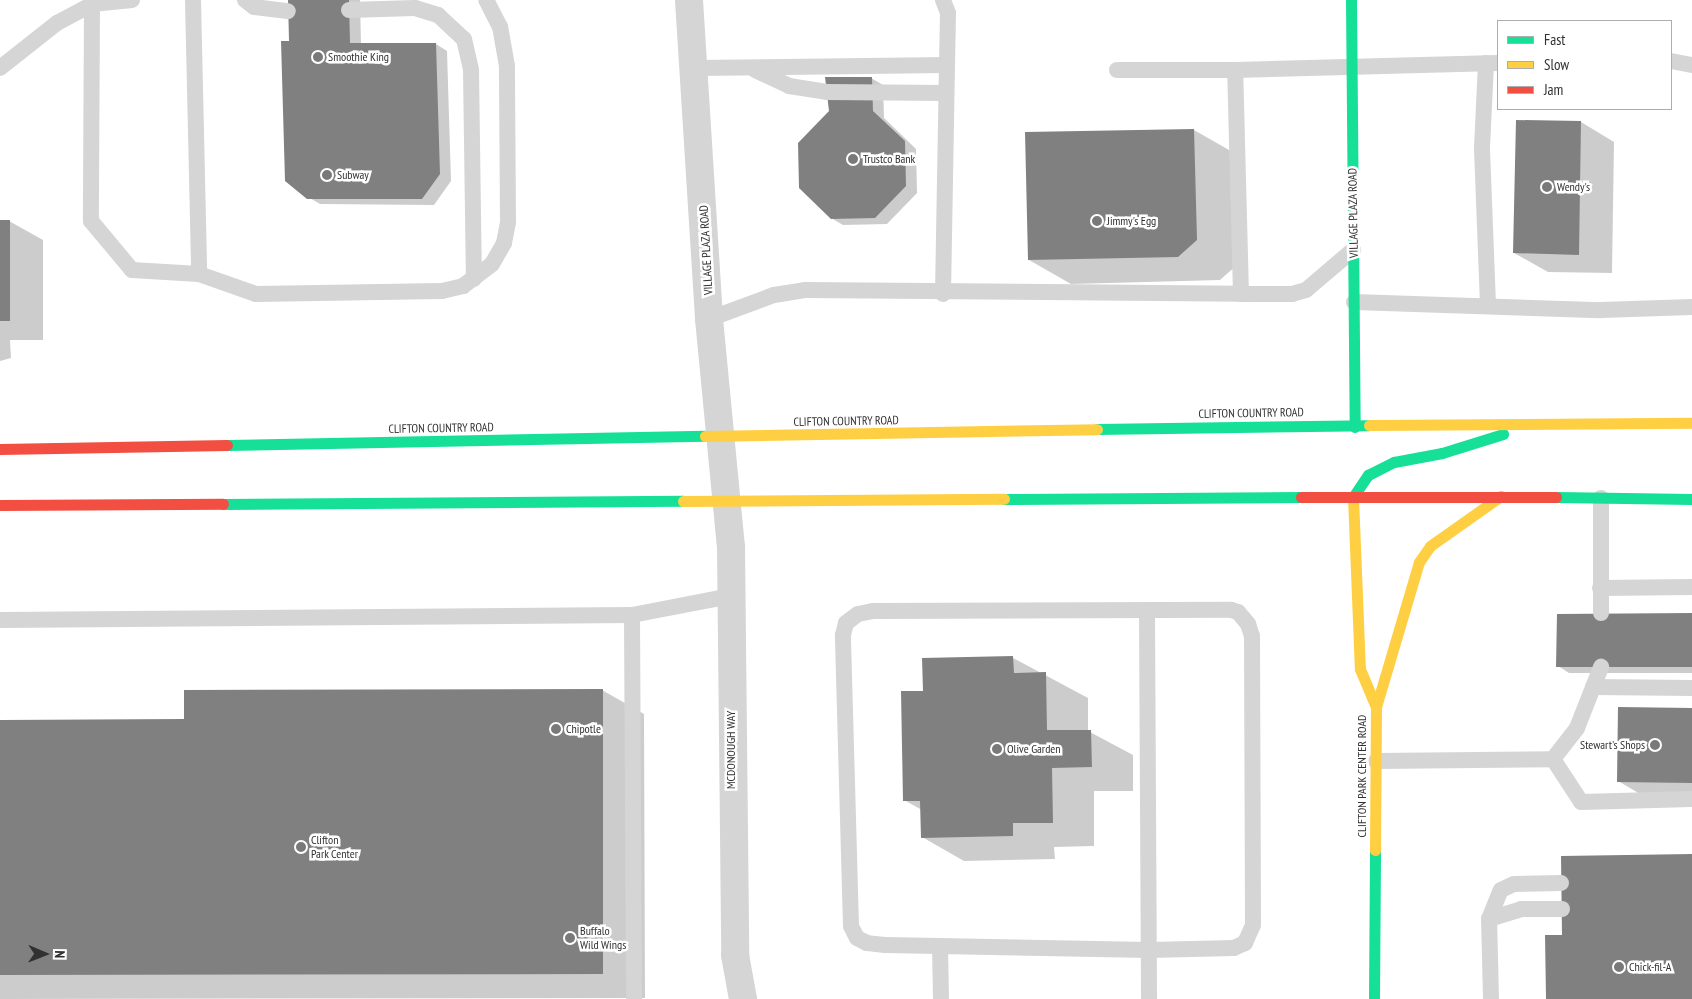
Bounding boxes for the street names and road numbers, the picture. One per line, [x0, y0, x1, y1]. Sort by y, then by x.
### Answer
street label: VILLAGE PLAZA ROAD [1345, 168, 1361, 258]
street label: VILLAGE PLAZA ROAD [696, 204, 716, 296]
street label: CLIFTON COUNTRY ROAD [1198, 405, 1304, 421]
street label: CLIFTON COUNTRY ROAD [793, 413, 899, 429]
street label: CLIFTON COUNTRY ROAD [388, 420, 494, 436]
street label: MCDONOUGH WAY [724, 711, 738, 789]
street label: CLIFTON PARK CENTER ROAD [1355, 714, 1369, 838]

